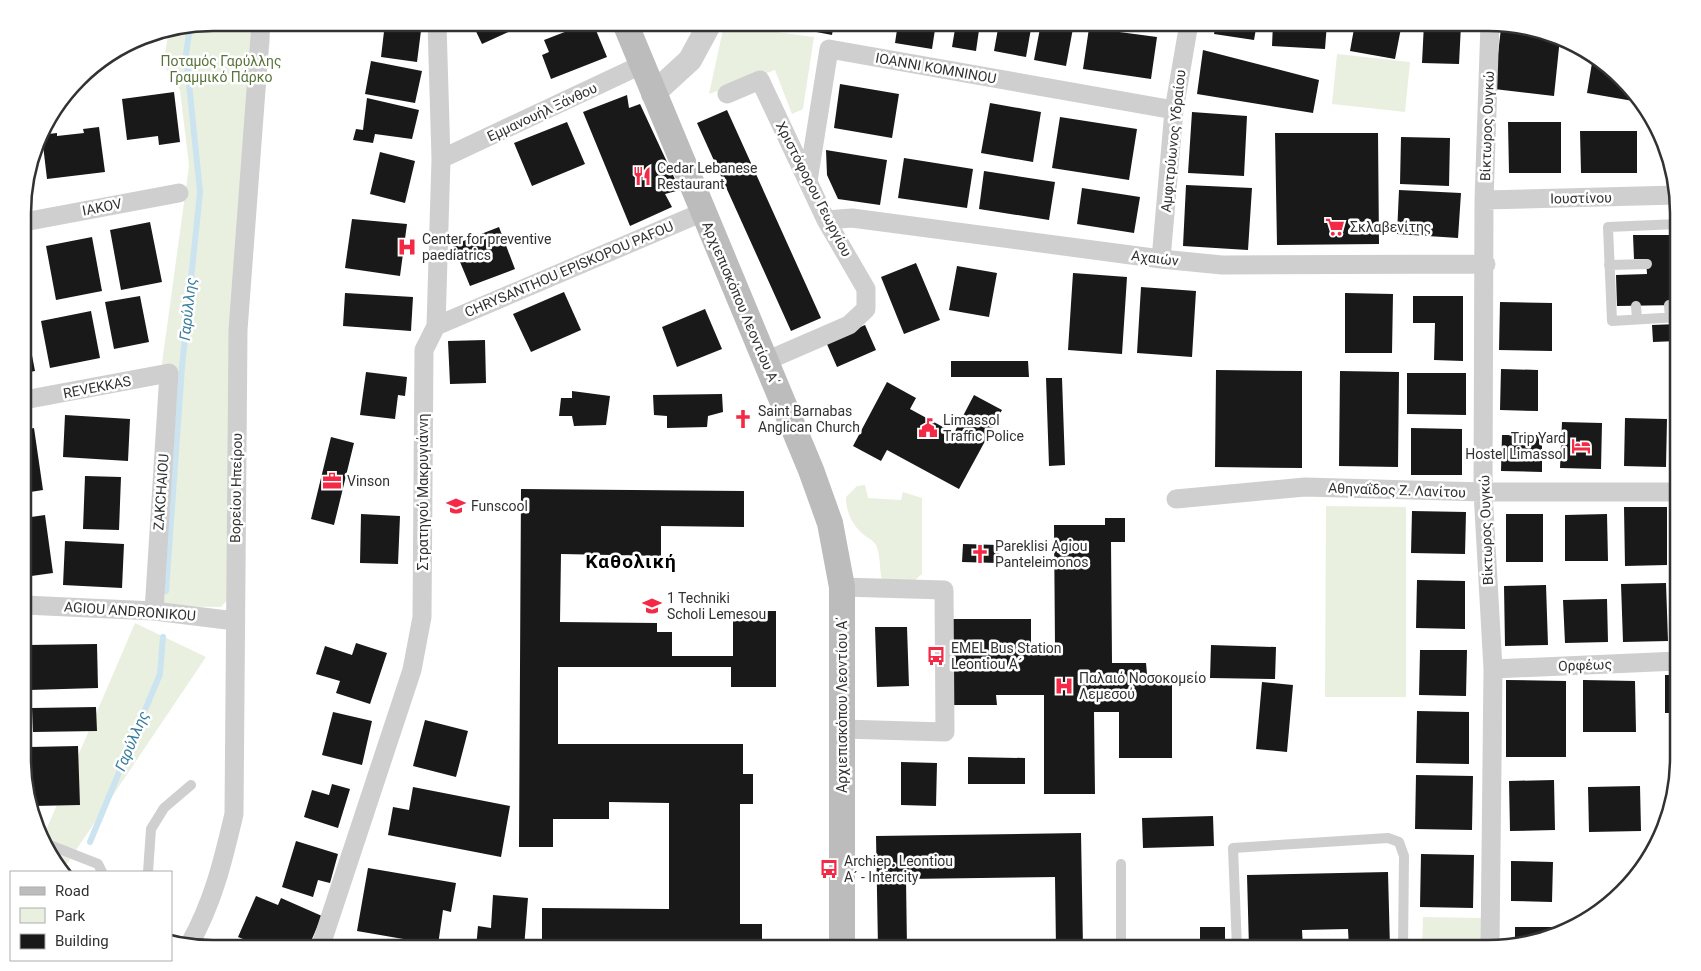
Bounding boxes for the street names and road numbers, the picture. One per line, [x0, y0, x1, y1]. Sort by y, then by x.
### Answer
street label: IOANNI KOMNINOU [874, 49, 998, 87]
street label: Αμφιτρύωνος Υδραίου [1158, 69, 1189, 213]
street label: Βίκτωρος Ουγκώ [1477, 71, 1497, 181]
street label: Εμμανουήλ Ξάνθου [484, 79, 600, 145]
street label: Χριστόφορου Γεωργίου [772, 119, 855, 260]
street label: Ιουστίνου [1550, 189, 1612, 207]
street label: IAKOV [81, 195, 123, 219]
street label: CHRYSANTHOU EPISKOPOU PAFOU [462, 218, 676, 320]
street label: Αρχιεπισκόπου Λεοντίου Α΄ [699, 219, 783, 387]
street label: Αχαιών [1130, 247, 1180, 269]
street label: REVEKKAS [62, 373, 132, 401]
street label: Στρατηγού Μακρυγιάννη [415, 414, 431, 570]
street label: Βορείου Ηπείρου [227, 433, 245, 543]
street label: ZAKCHAIOU [150, 453, 172, 531]
street label: Βίκτωρος Ουγκώ [1476, 475, 1496, 585]
street label: Αθηναΐδος Ζ. Λανίτου [1328, 480, 1466, 500]
street label: AGIOU ANDRONIKOU [63, 598, 197, 624]
street label: Αρχιεπισκόπου Λεοντίου Α΄ [834, 617, 850, 793]
street label: Ορφέως [1558, 656, 1612, 675]

